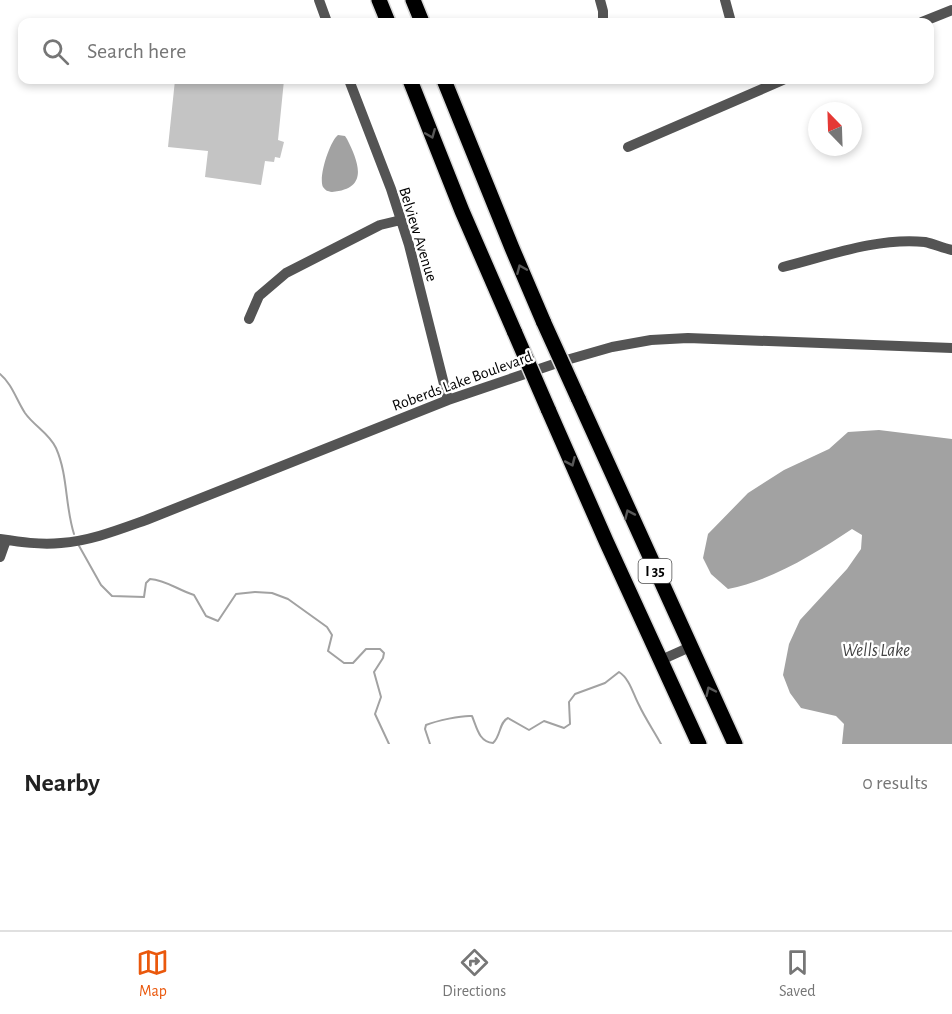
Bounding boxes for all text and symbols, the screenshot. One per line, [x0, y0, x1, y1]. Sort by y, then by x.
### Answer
search box [18, 18, 934, 84]
icon: search [39, 35, 72, 68]
text: Search here [87, 40, 186, 62]
north arrow [808, 102, 862, 156]
one-way arrow [424, 128, 436, 139]
street label: Belview Avenue [396, 185, 440, 283]
one-way arrow [516, 264, 528, 275]
street label: Roberds Lake Boulevard [390, 348, 535, 414]
one-way arrow [564, 456, 576, 467]
one-way arrow [624, 509, 636, 520]
road number: I 35 [638, 559, 672, 583]
water label: Wells Lake [842, 642, 910, 660]
one-way arrow [706, 686, 718, 697]
text: Nearby [24, 770, 100, 796]
text: 0 results [862, 773, 928, 793]
tab: Map [136, 946, 169, 1001]
tab: Directions [442, 946, 506, 1001]
tab: Saved [779, 946, 816, 1001]

